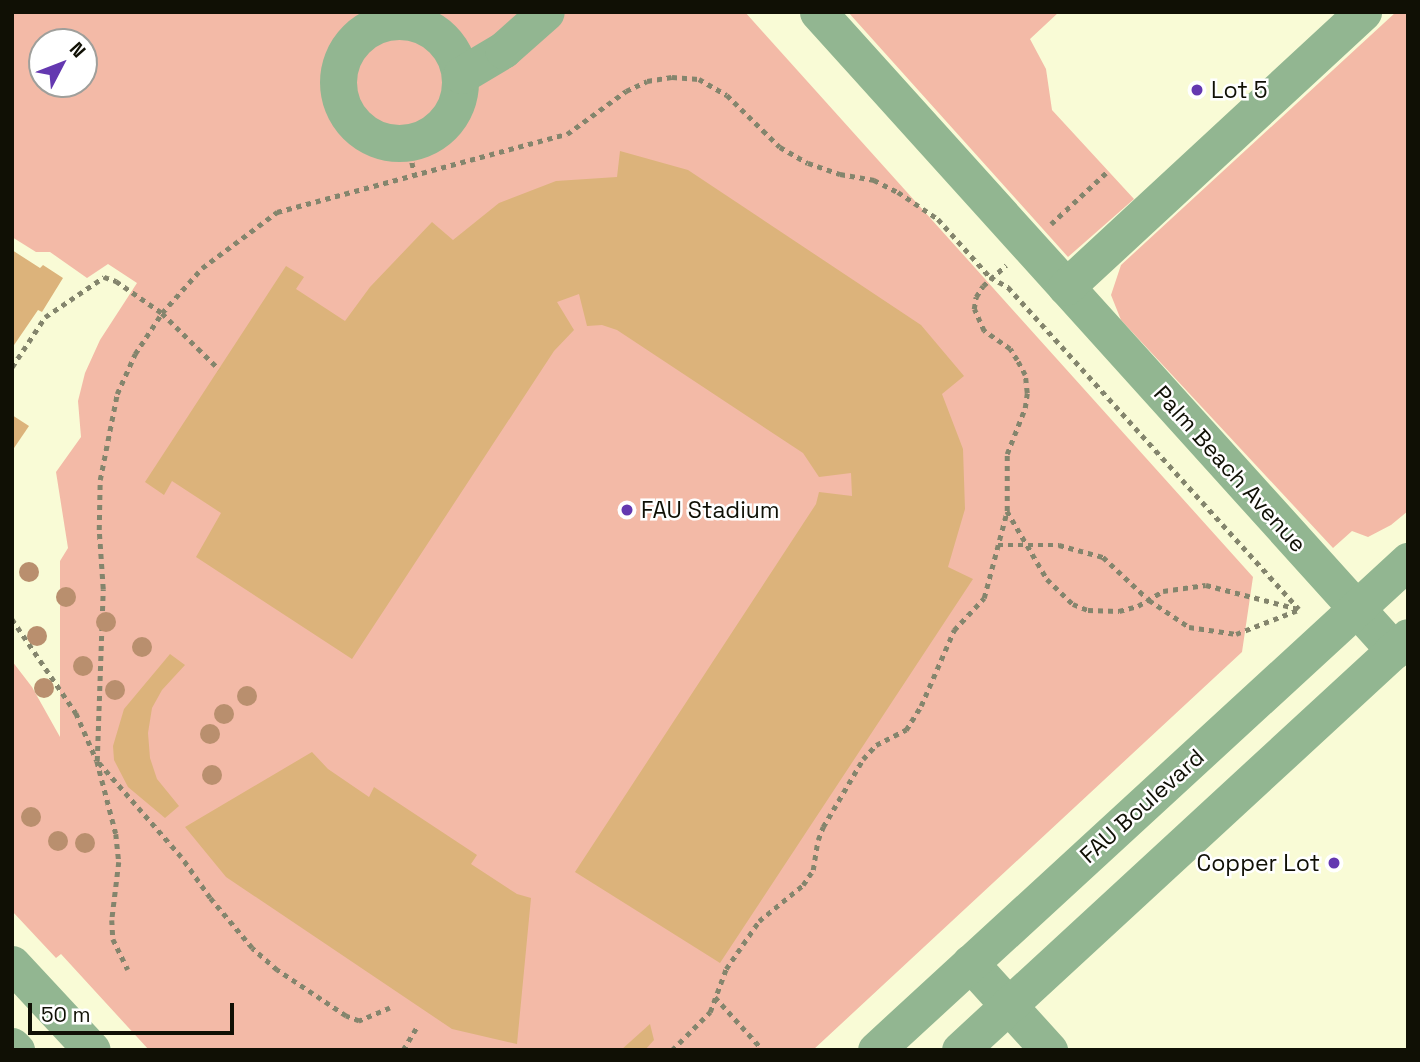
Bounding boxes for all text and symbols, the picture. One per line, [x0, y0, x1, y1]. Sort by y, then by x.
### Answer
north arrow [28, 28, 98, 98]
text: N [64, 37, 91, 63]
place label: Lot 5 [1211, 76, 1268, 104]
marker: Lot 5 [1189, 82, 1205, 98]
street label: Palm Beach Avenue [1148, 380, 1312, 558]
place label: FAU Stadium [641, 496, 780, 524]
marker: FAU Stadium [619, 502, 635, 518]
street label: FAU Boulevard [1074, 743, 1210, 869]
place label: Copper Lot [1196, 849, 1320, 877]
marker: Copper Lot [1326, 855, 1342, 871]
scale bar [32, 988, 238, 1032]
text: 50 m [41, 1001, 91, 1028]

